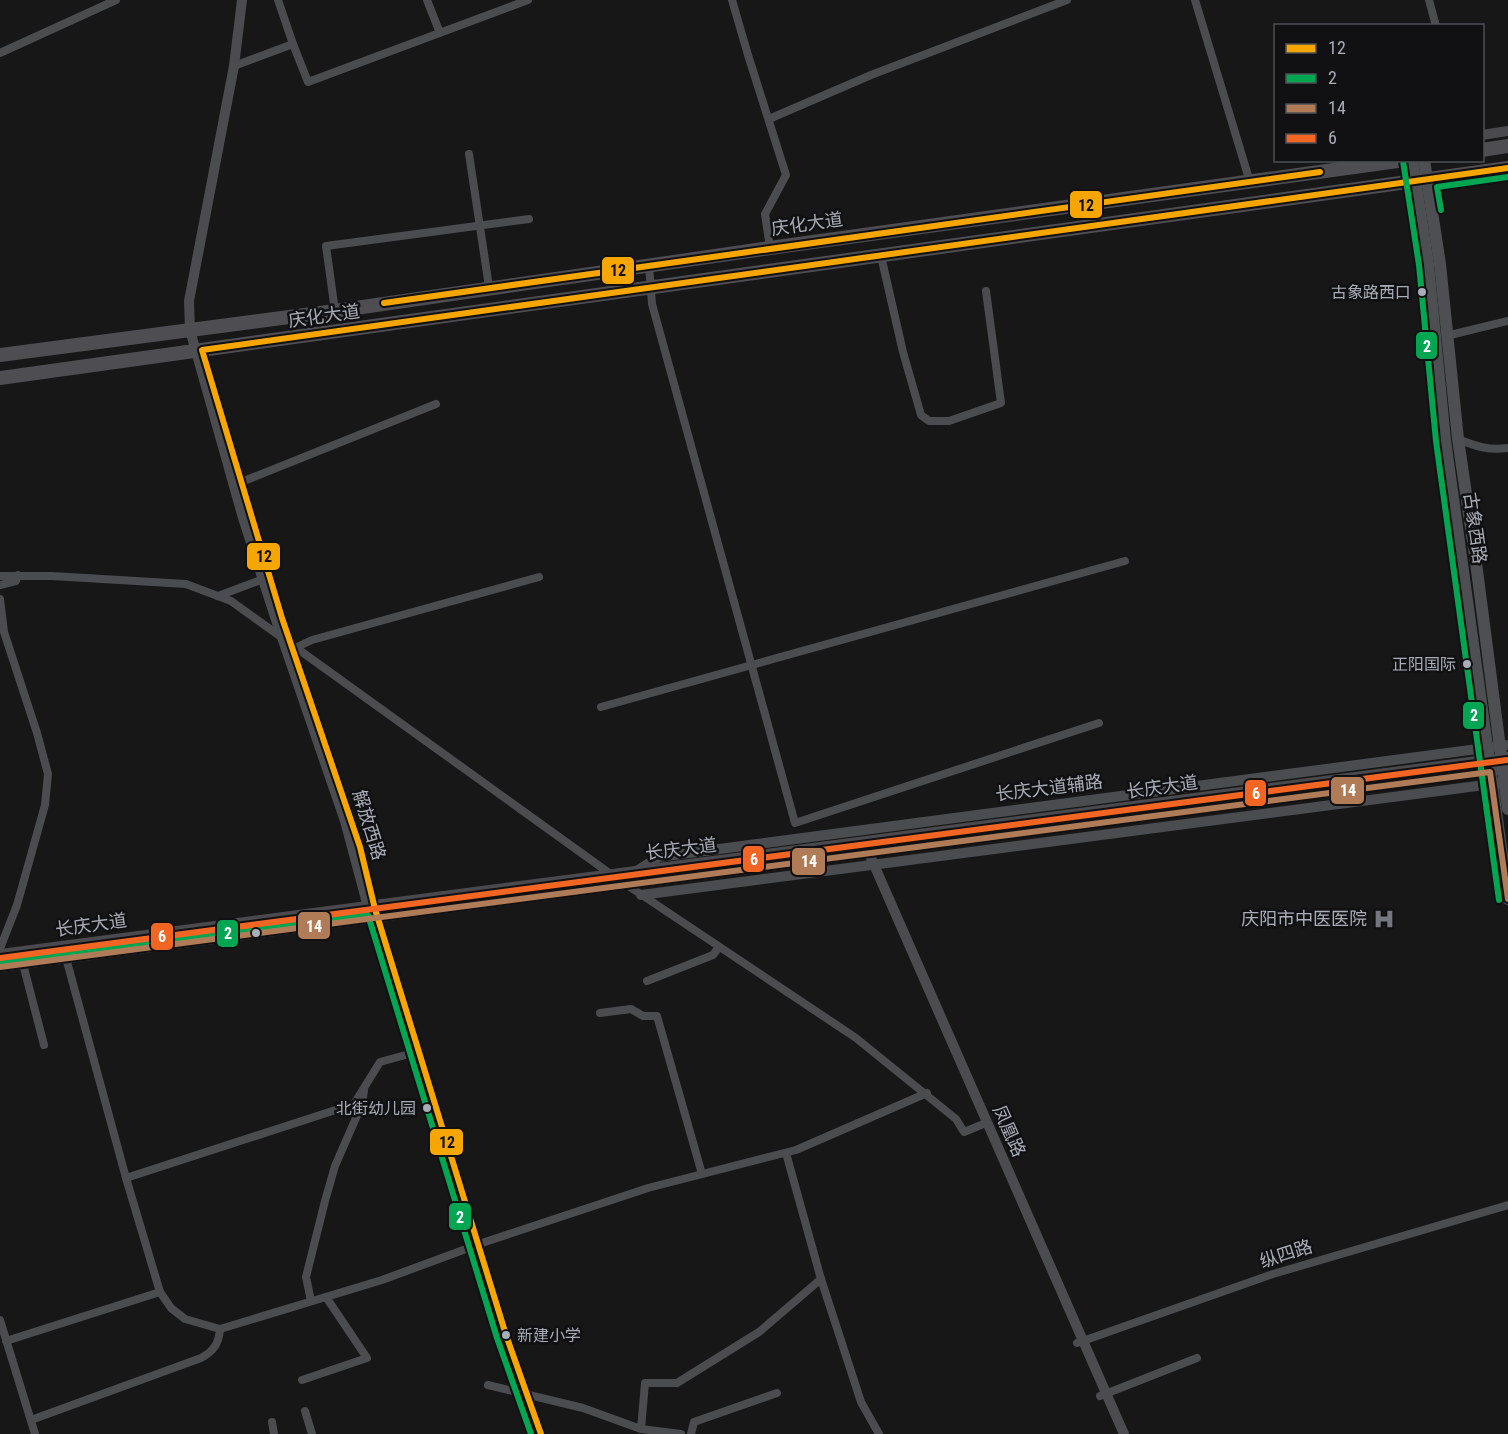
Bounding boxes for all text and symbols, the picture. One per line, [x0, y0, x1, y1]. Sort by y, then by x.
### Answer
legend [1274, 24, 1484, 162]
text: 12 [1328, 37, 1346, 58]
text: 2 [1328, 67, 1337, 88]
text: 14 [1328, 97, 1346, 118]
text: 6 [1328, 127, 1337, 148]
line badge: 12 [1069, 190, 1103, 219]
text: 12 [1078, 196, 1094, 215]
street label: 庆化大道 [770, 208, 844, 239]
line badge: 12 [601, 256, 635, 285]
text: 12 [610, 261, 626, 280]
place label: 古象路西口 [1331, 283, 1411, 302]
marker: 古象路西口 [1416, 286, 1428, 298]
street label: 庆化大道 [287, 300, 361, 331]
line badge: 2 [1415, 331, 1438, 360]
text: 2 [1423, 337, 1431, 356]
street label: 古象西路 [1460, 491, 1491, 565]
line badge: 12 [246, 542, 281, 571]
text: 12 [256, 547, 272, 566]
place label: 正阳国际 [1392, 655, 1456, 674]
marker: 正阳国际 [1461, 658, 1473, 670]
line badge: 2 [1462, 701, 1485, 730]
text: 2 [1470, 706, 1478, 725]
street label: 长庆大道辅路 [994, 771, 1104, 805]
street label: 长庆大道 [1125, 771, 1199, 802]
line badge: 14 [1330, 776, 1365, 805]
line badge: 6 [1244, 779, 1267, 807]
text: 14 [1340, 781, 1356, 800]
text: 6 [1252, 784, 1260, 803]
street label: 解放西路 [349, 787, 390, 862]
street label: 长庆大道 [644, 834, 718, 863]
line badge: 6 [742, 845, 765, 873]
line badge: 14 [791, 847, 826, 876]
text: 6 [750, 850, 758, 869]
text: 14 [801, 852, 817, 871]
hospital icon: 庆阳市中医医院 [1372, 907, 1396, 931]
place label: 庆阳市中医医院 [1241, 908, 1367, 929]
street label: 长庆大道 [54, 909, 128, 940]
line badge: 14 [297, 911, 331, 940]
text: 14 [306, 917, 322, 936]
line badge: 2 [216, 919, 239, 948]
line badge: 6 [150, 922, 174, 951]
text: 2 [224, 924, 232, 943]
text: 6 [158, 927, 166, 946]
unlabelled marker [250, 927, 262, 939]
place label: 北街幼儿园 [336, 1099, 416, 1118]
marker: 北街幼儿园 [421, 1102, 433, 1114]
street label: 凤凰路 [989, 1102, 1030, 1160]
line badge: 12 [429, 1128, 464, 1156]
text: 12 [439, 1133, 455, 1152]
line badge: 2 [448, 1202, 472, 1231]
text: 2 [456, 1208, 464, 1227]
street label: 纵四路 [1257, 1235, 1315, 1272]
place label: 新建小学 [517, 1326, 581, 1345]
marker: 新建小学 [500, 1329, 512, 1341]

